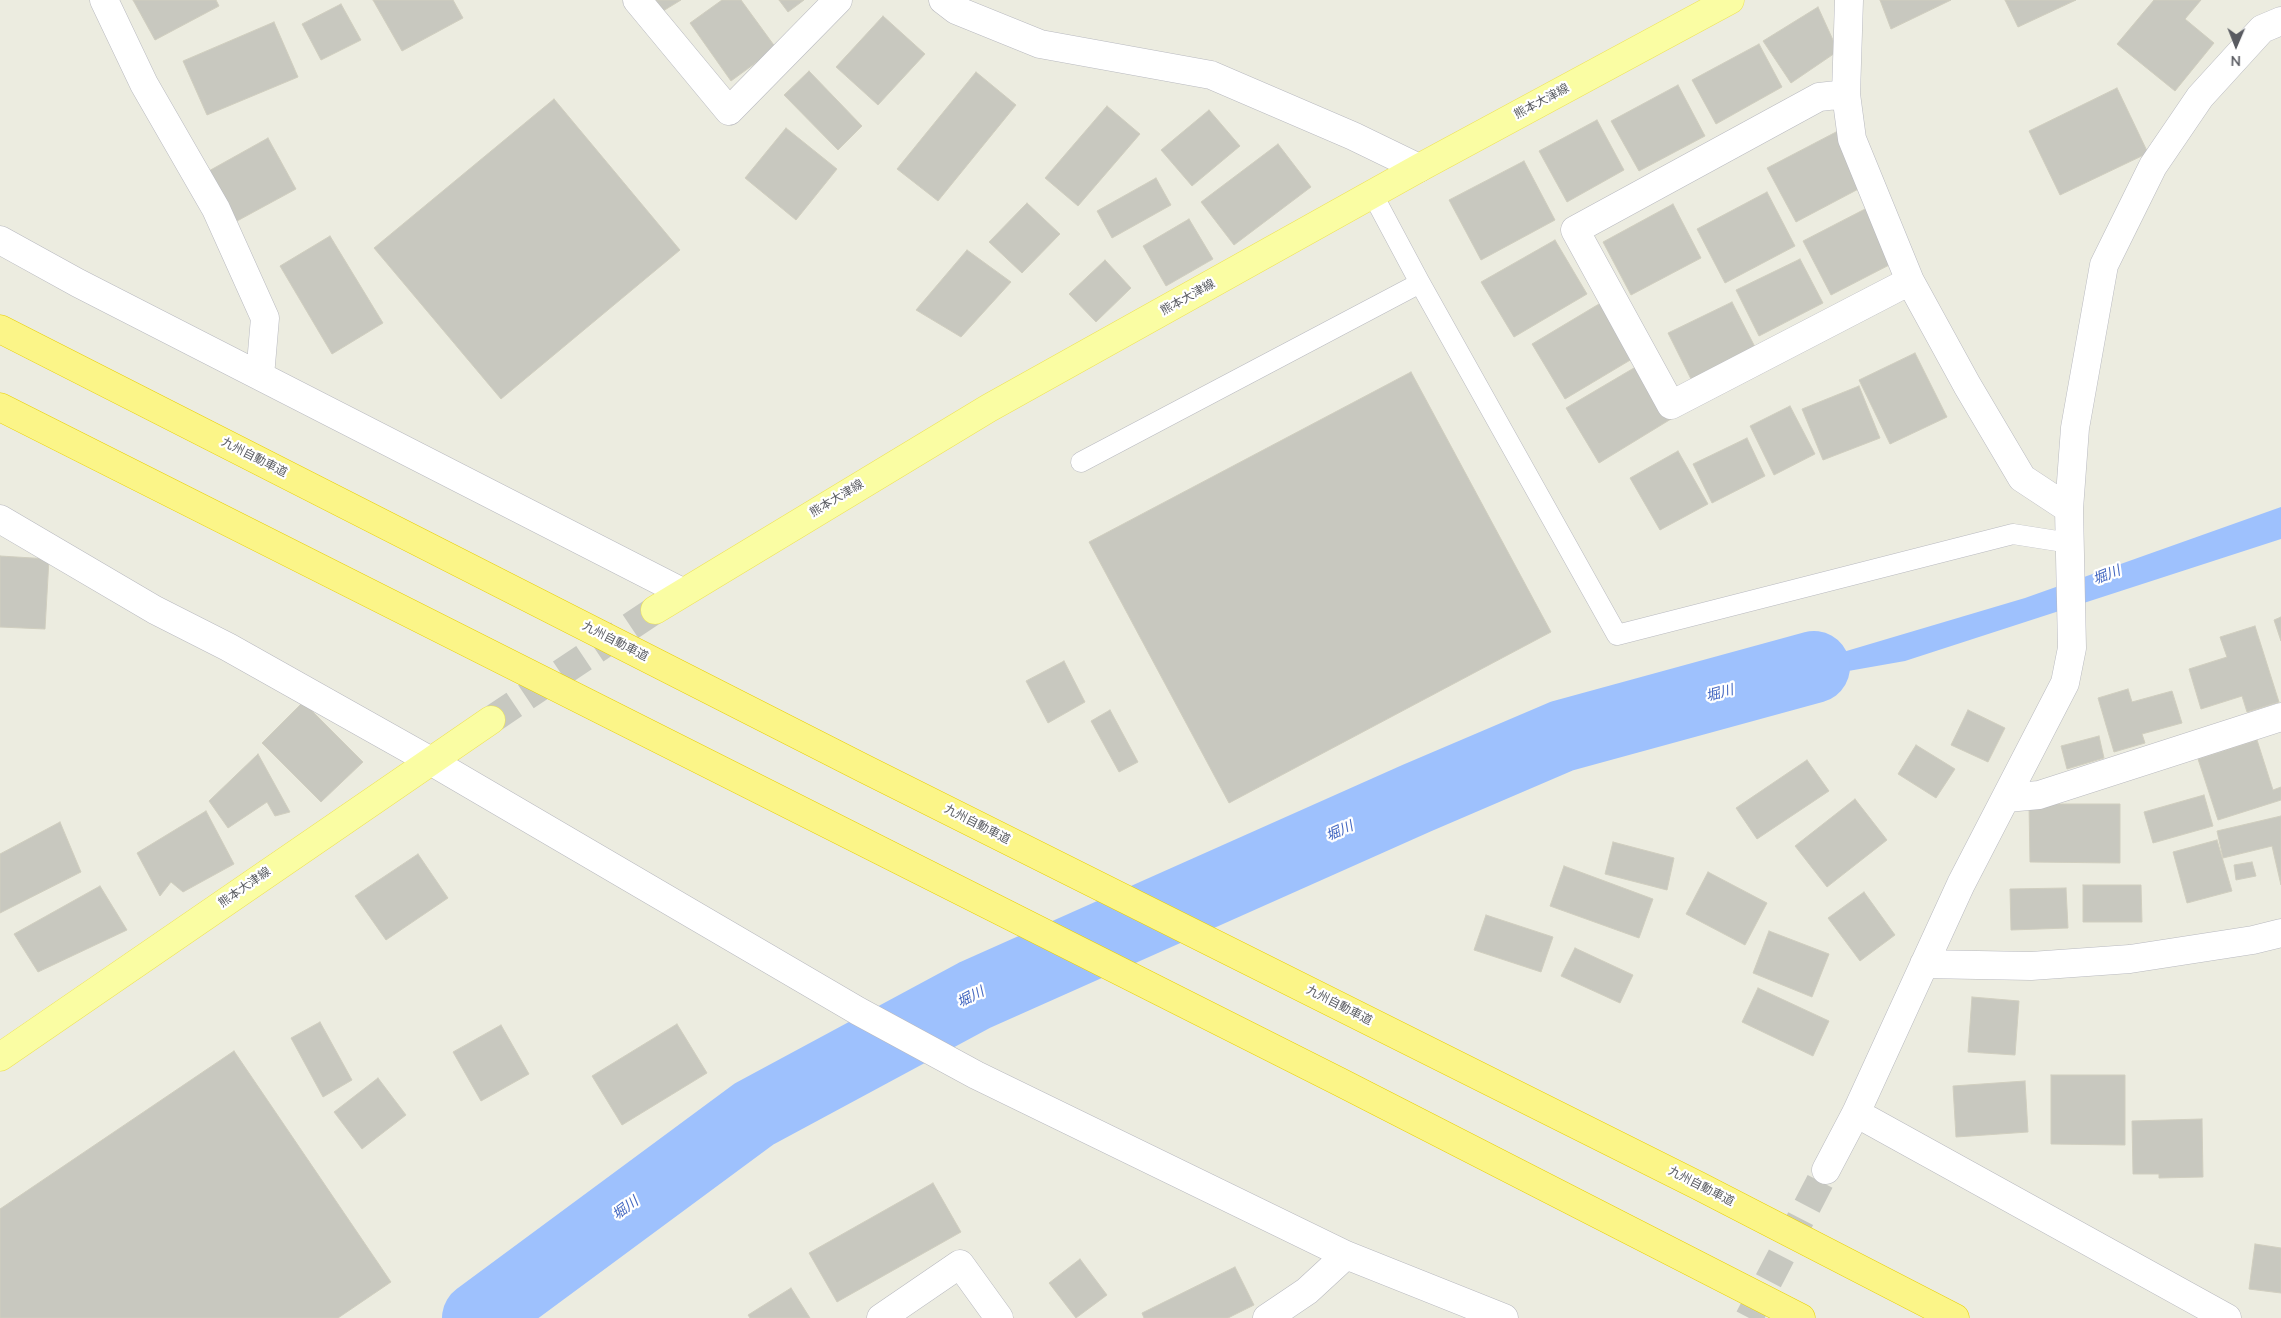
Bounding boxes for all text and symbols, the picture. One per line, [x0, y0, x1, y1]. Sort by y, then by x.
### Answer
north arrow [2211, 20, 2261, 70]
text: N [2230, 51, 2241, 70]
street label: 熊本大津線 [1512, 82, 1572, 122]
street label: 熊本大津線 [1158, 277, 1218, 319]
street label: 九州自動車道 [219, 435, 289, 481]
street label: 熊本大津線 [808, 477, 866, 521]
water label: 堀川 [2091, 563, 2123, 589]
street label: 九州自動車道 [580, 619, 650, 665]
water label: 堀川 [1704, 682, 1736, 706]
street label: 九州自動車道 [942, 802, 1012, 848]
water label: 堀川 [1324, 819, 1356, 845]
street label: 熊本大津線 [216, 865, 274, 911]
street label: 九州自動車道 [1304, 983, 1374, 1029]
water label: 堀川 [955, 984, 987, 1012]
street label: 九州自動車道 [1666, 1164, 1736, 1210]
water label: 堀川 [610, 1194, 642, 1224]

